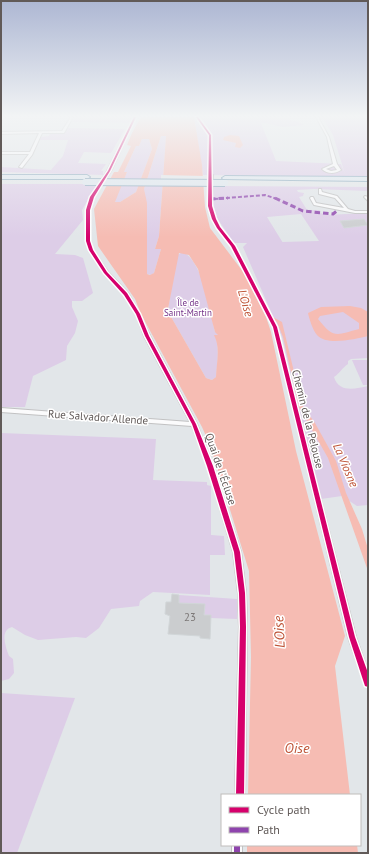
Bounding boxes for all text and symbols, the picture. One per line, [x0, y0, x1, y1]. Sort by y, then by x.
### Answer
water label: L'Oise [235, 288, 257, 319]
park label: Île de Saint-Martin [164, 297, 212, 318]
street label: Chemin de la Pelouse [289, 368, 327, 470]
street label: Rue Salvador Allende [48, 407, 149, 428]
street label: Quai de l'Écluse [202, 431, 240, 507]
water label: La Viosne [330, 441, 362, 490]
house number: 23 [184, 610, 196, 624]
water label: L'Oise [269, 615, 289, 649]
water label: Oise [285, 739, 310, 757]
legend [221, 794, 361, 846]
text: Cycle path [257, 802, 310, 817]
text: Path [257, 822, 280, 837]

